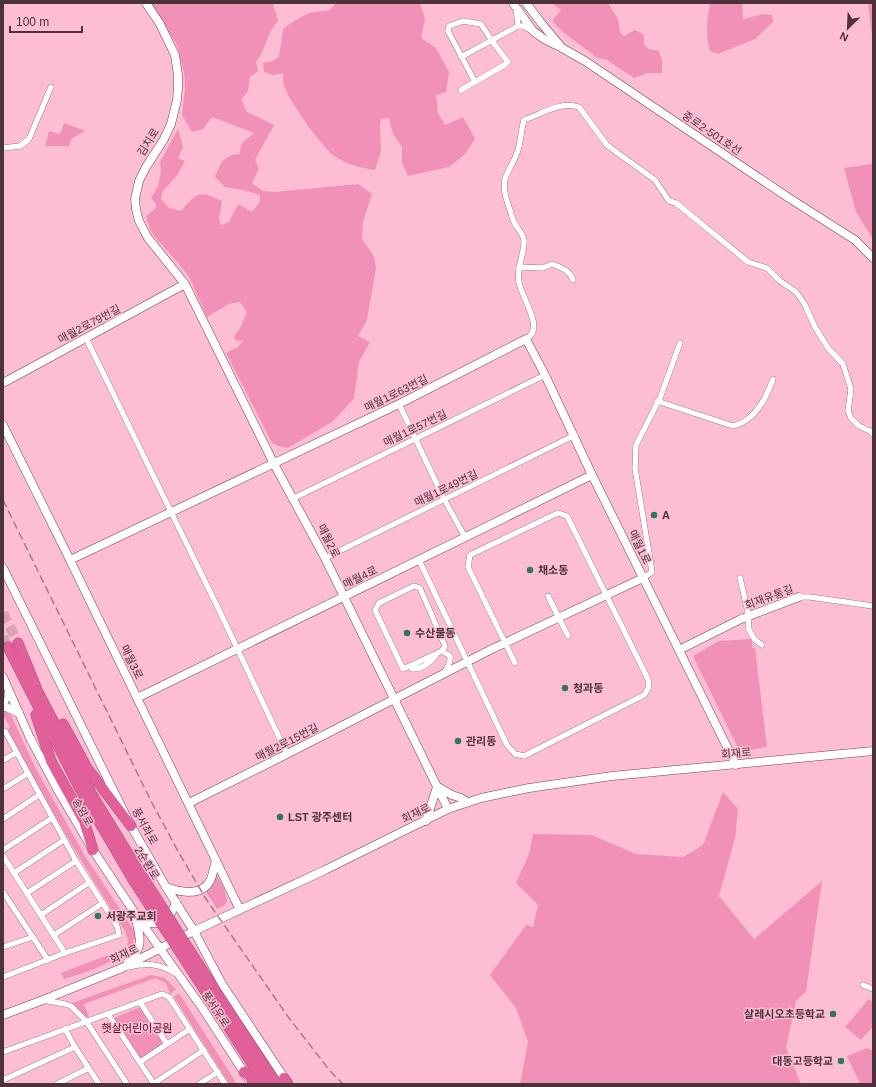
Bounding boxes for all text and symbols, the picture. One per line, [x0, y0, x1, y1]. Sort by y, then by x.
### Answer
scale bar [10, 8, 82, 34]
north arrow [828, 8, 868, 48]
text: 100 m [16, 15, 49, 29]
text: N [838, 30, 850, 44]
street label: 중로2-501호선 [680, 109, 744, 157]
street label: 김치로 [135, 126, 161, 158]
street label: 매월2로79번길 [56, 303, 122, 345]
street label: 매월1로63번길 [362, 372, 430, 414]
street label: 매월1로57번길 [381, 407, 449, 449]
street label: 매월1로49번길 [412, 467, 480, 509]
place label: A [662, 509, 670, 521]
marker: A [649, 510, 659, 520]
street label: 매월2로 [315, 522, 343, 560]
street label: 매월1로 [627, 528, 653, 566]
street label: 매월4로 [341, 564, 379, 590]
place label: 채소동 [538, 564, 568, 576]
marker: 채소동 [525, 565, 535, 575]
street label: 회재유통길 [743, 583, 795, 611]
place label: 수산물동 [415, 627, 455, 639]
marker: 수산물동 [402, 628, 412, 638]
street label: 매월3로 [119, 643, 145, 681]
place label: 청과동 [573, 682, 603, 694]
marker: 청과동 [560, 683, 570, 693]
street label: 매월2로15번길 [254, 721, 320, 763]
place label: 관리동 [466, 735, 496, 747]
marker: 관리동 [453, 736, 463, 746]
street label: 회재로 [720, 746, 752, 760]
street label: 송암로 [70, 796, 96, 828]
street label: 회재로 [400, 801, 432, 825]
street label: 풍서좌로 [130, 805, 160, 847]
place label: LST 광주센터 [288, 811, 352, 823]
marker: LST 광주센터 [275, 812, 285, 822]
street label: 2순환로 [132, 844, 162, 882]
place label: 서광주교회 [106, 910, 157, 922]
marker: 서광주교회 [93, 911, 103, 921]
street label: 회재로 [108, 942, 140, 966]
street label: 풍서우로 [200, 989, 232, 1029]
place label: 살레시오초등학교 [744, 1008, 825, 1020]
marker: 살레시오초등학교 [828, 1009, 838, 1019]
park label: 햇살어린이공원 [102, 1022, 172, 1034]
place label: 대동고등학교 [772, 1055, 833, 1067]
marker: 대동고등학교 [836, 1056, 846, 1066]

